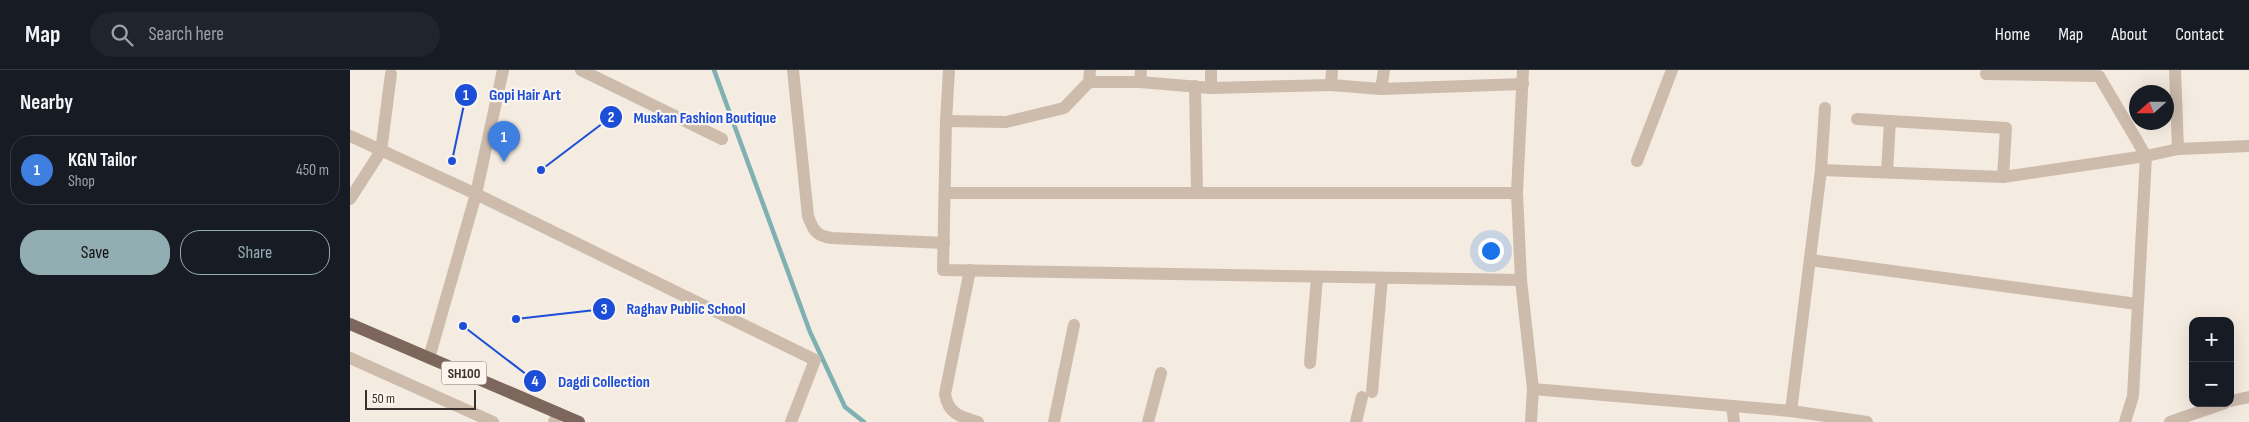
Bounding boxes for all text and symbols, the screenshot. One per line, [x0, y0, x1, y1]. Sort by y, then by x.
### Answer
search box [90, 12, 440, 57]
text: Map [25, 20, 60, 49]
icon: search [108, 21, 136, 49]
text: Search here [148, 23, 224, 46]
text: Home [1995, 24, 2030, 45]
text: Map [2058, 24, 2083, 45]
text: About [2111, 24, 2147, 45]
text: Contact [2175, 24, 2224, 45]
callout: Gopi Hair Art [454, 79, 571, 110]
north arrow [2129, 85, 2174, 130]
text: 1 [463, 86, 469, 105]
text: Gopi Hair Art [489, 86, 561, 105]
text: Nearby [20, 90, 73, 115]
callout: Muskan Fashion Boutique [599, 102, 786, 133]
text: 2 [608, 108, 614, 127]
text: Muskan Fashion Boutique [634, 109, 777, 128]
pin: 1 [488, 121, 520, 162]
text: KGN Tailor [68, 149, 137, 172]
text: 1 [34, 161, 40, 180]
text: 450 m [296, 161, 329, 180]
text: Shop [68, 172, 95, 191]
button: Save [20, 230, 170, 275]
button: Share [180, 230, 330, 275]
your location [1478, 238, 1504, 264]
callout: Raghav Public School [591, 293, 755, 324]
text: 3 [601, 300, 608, 319]
text: Raghav Public School [626, 300, 746, 319]
map controls [2189, 317, 2234, 407]
button: + [2189, 317, 2234, 362]
road number: SH100 [442, 362, 486, 384]
button: − [2189, 362, 2234, 407]
callout: Dagdi Collection [523, 366, 660, 397]
text: 4 [532, 372, 539, 391]
text: Dagdi Collection [558, 373, 650, 392]
scale bar [365, 387, 476, 410]
text: 50 m [372, 390, 395, 407]

